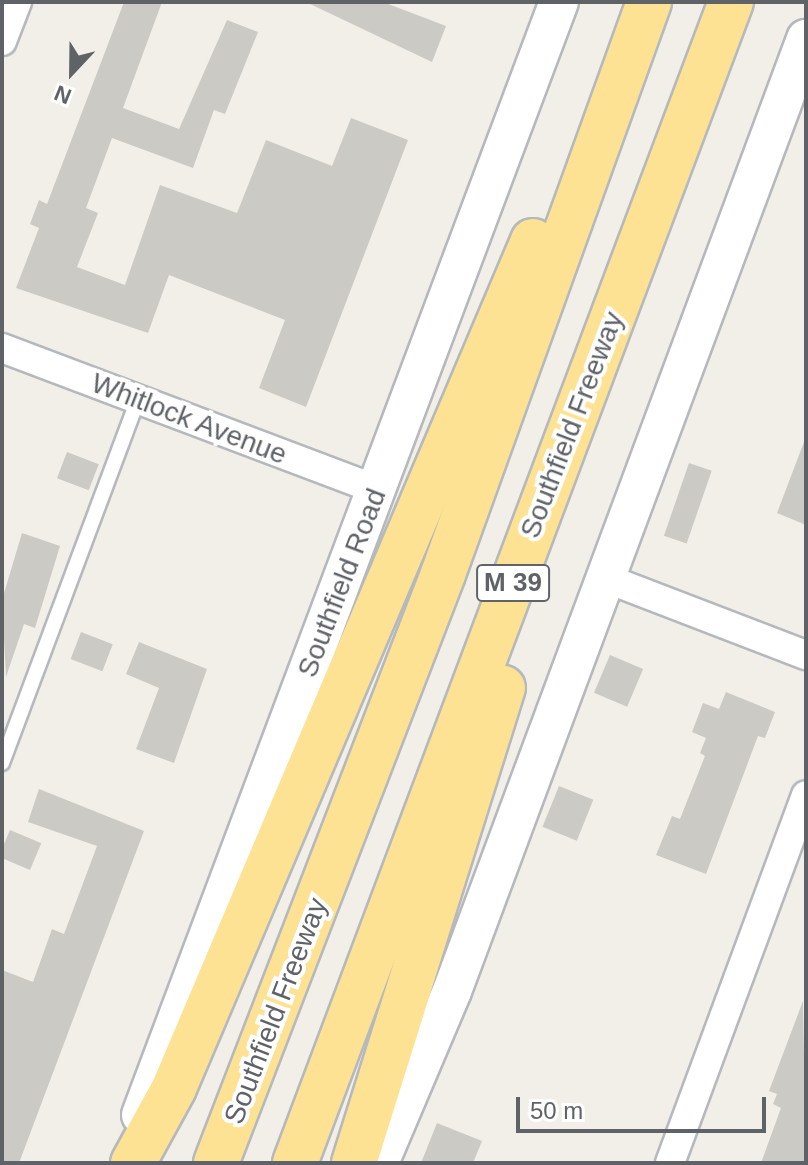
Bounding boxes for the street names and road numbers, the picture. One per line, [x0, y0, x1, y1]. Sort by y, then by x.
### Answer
street label: Southfield Freeway [513, 307, 631, 543]
street label: Whitlock Avenue [86, 366, 292, 472]
street label: Southfield Road [291, 484, 393, 682]
road number: M 39 [475, 561, 551, 605]
street label: Southfield Freeway [217, 893, 335, 1129]

